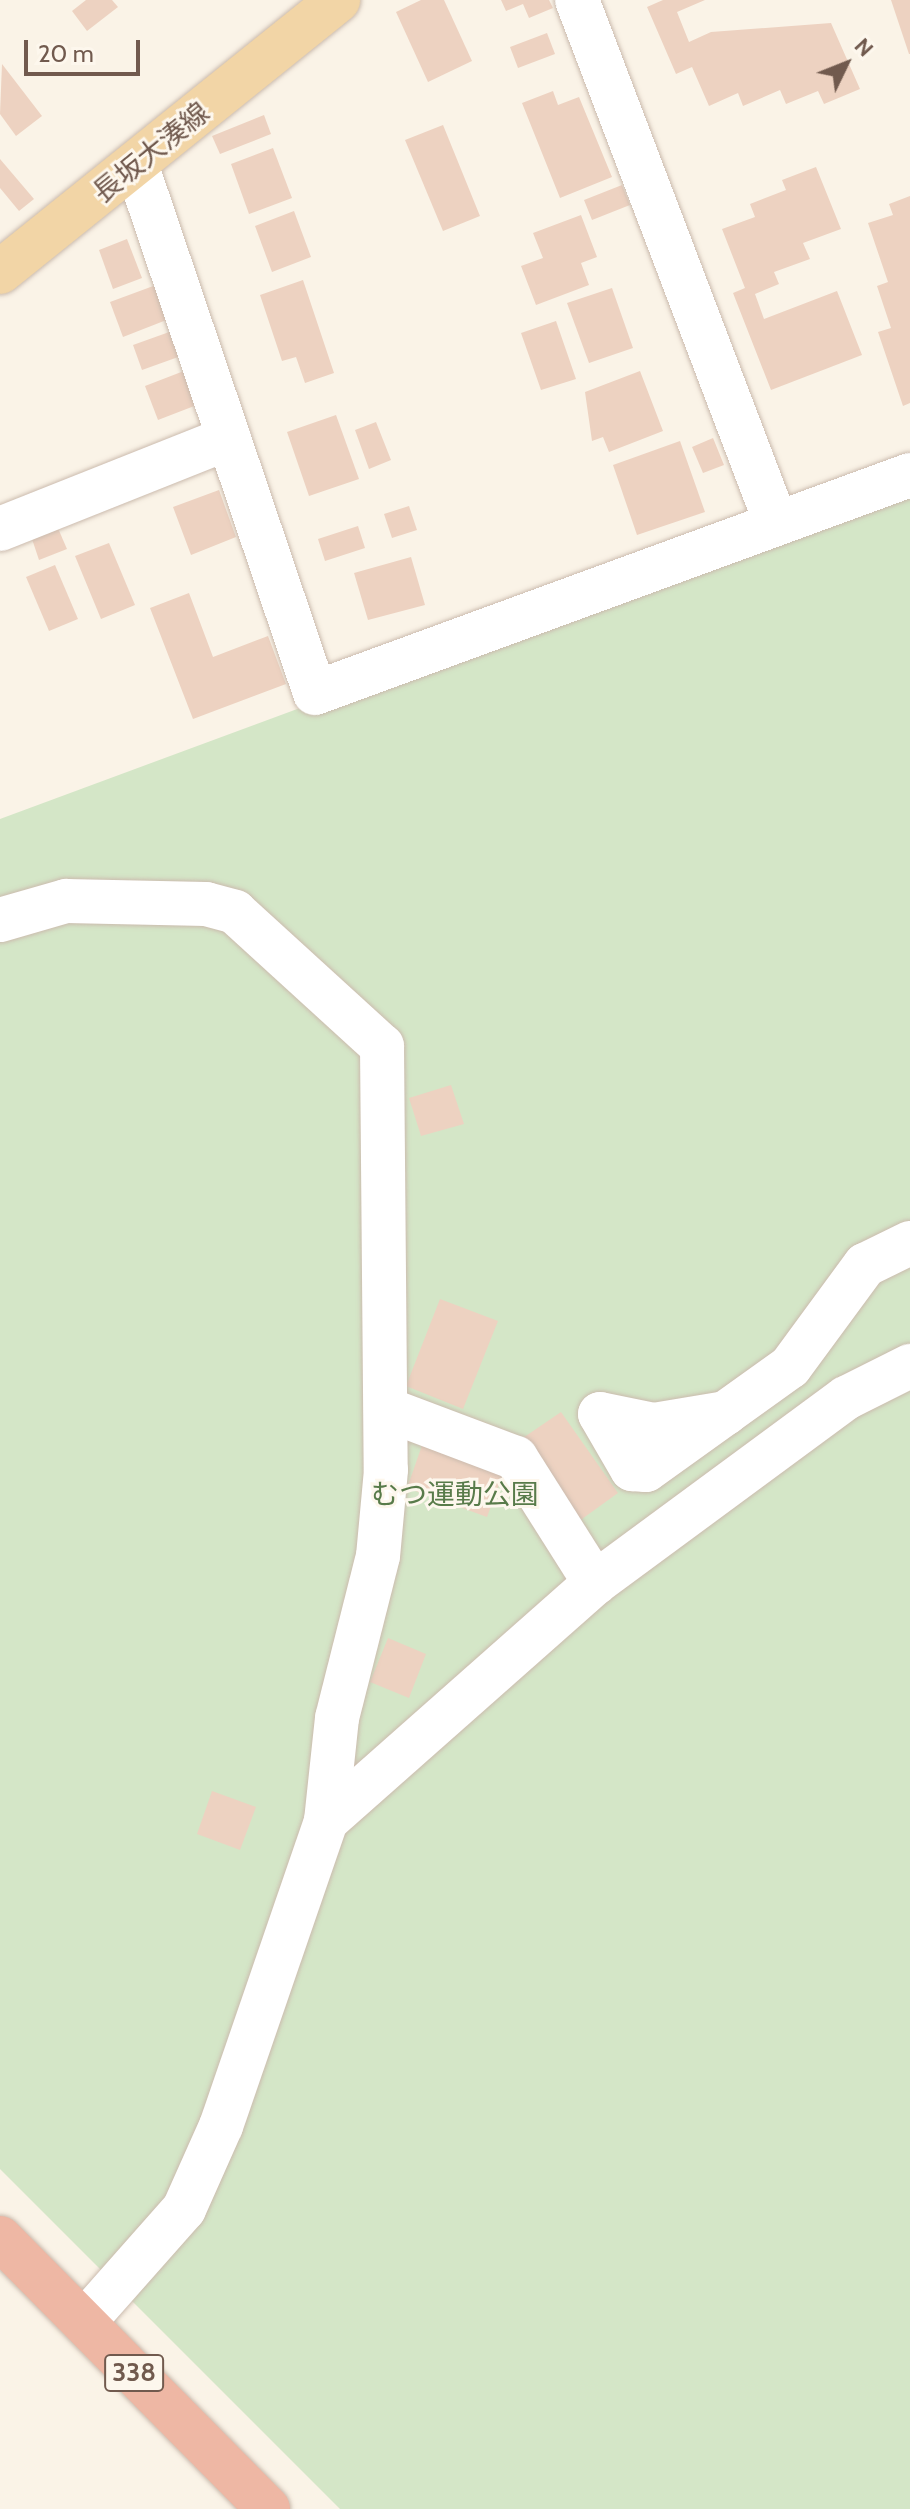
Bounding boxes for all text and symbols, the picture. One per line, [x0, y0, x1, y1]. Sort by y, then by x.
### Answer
scale bar [28, 24, 144, 74]
north arrow [806, 24, 886, 104]
text: N [849, 32, 879, 62]
text: 20 m [38, 39, 94, 68]
street label: 長坂大湊線 [86, 95, 216, 209]
park label: むつ運動公園 [371, 1477, 539, 1511]
road number: 338 [104, 2351, 164, 2395]

